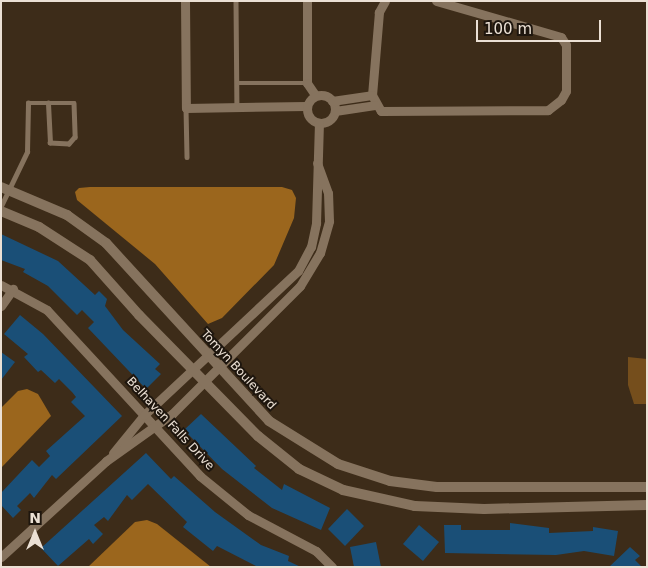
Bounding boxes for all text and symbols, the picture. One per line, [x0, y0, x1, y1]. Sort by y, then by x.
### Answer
scale bar [478, 10, 603, 42]
text: 100 m [484, 20, 532, 38]
street label: Tomyn Boulevard [197, 327, 279, 413]
street label: Belhaven Falls Drive [123, 375, 217, 473]
north arrow [10, 508, 60, 558]
text: N [29, 510, 41, 526]

